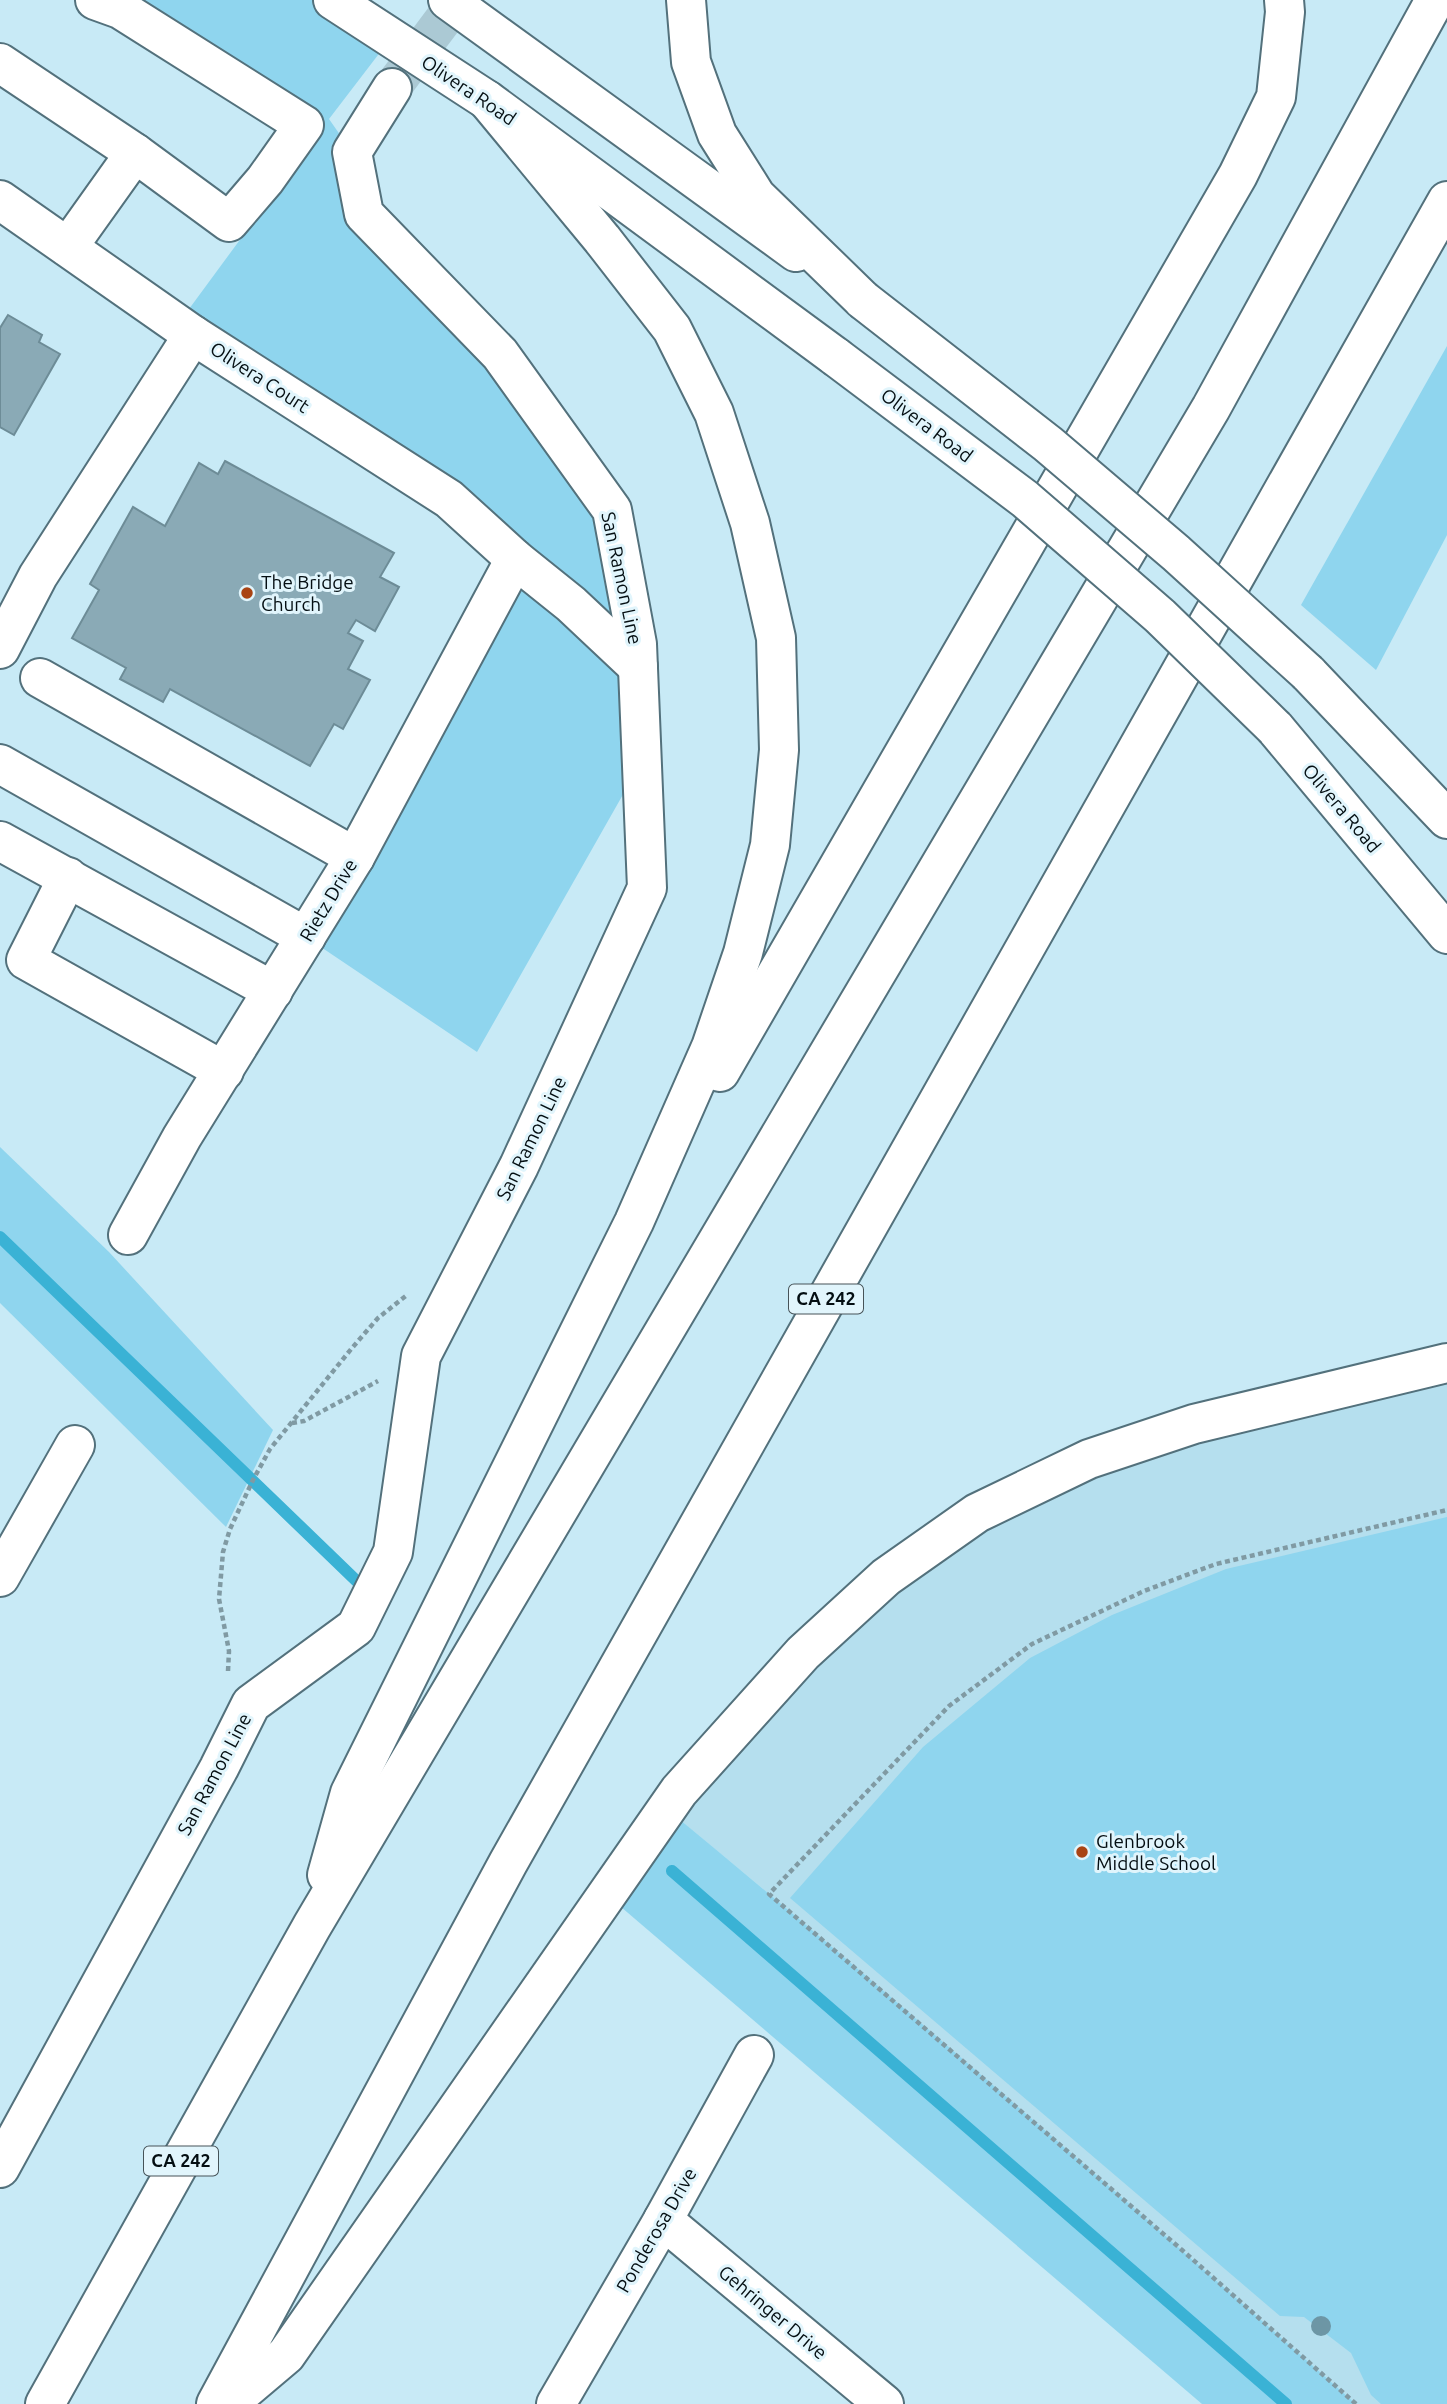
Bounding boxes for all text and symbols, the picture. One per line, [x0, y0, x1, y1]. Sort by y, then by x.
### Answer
street label: Olivera Road [418, 50, 520, 130]
street label: Olivera Court [206, 337, 314, 417]
street label: Olivera Road [877, 383, 977, 467]
street label: San Ramon Line [597, 510, 647, 646]
place label: The Bridge Church [261, 571, 354, 615]
marker: The Bridge Church [239, 585, 255, 601]
street label: Olivera Road [1299, 759, 1385, 857]
street label: Rietz Drive [295, 855, 361, 945]
street label: San Ramon Line [492, 1073, 570, 1203]
road number: CA 242 [789, 1284, 863, 1314]
street label: San Ramon Line [173, 1709, 255, 1839]
place label: Glenbrook Middle School [1096, 1830, 1216, 1874]
marker: Glenbrook Middle School [1074, 1844, 1090, 1860]
road number: CA 242 [144, 2146, 218, 2176]
street label: Ponderosa Drive [611, 2164, 701, 2296]
street label: Gehringer Drive [714, 2260, 832, 2364]

